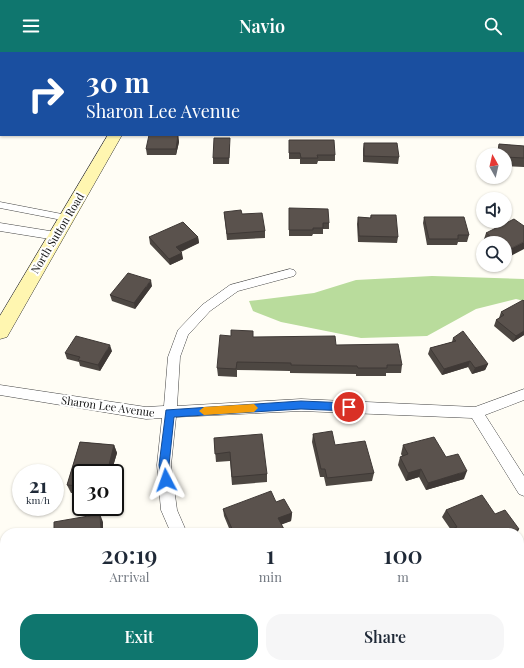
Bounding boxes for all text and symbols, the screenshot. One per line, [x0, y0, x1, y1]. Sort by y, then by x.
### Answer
text: Navio [239, 14, 285, 38]
icon: menu [20, 15, 42, 37]
icon: search [482, 15, 504, 37]
text: 30 m [86, 63, 150, 100]
icon: right [20, 68, 72, 120]
text: Sharon Lee Avenue [86, 99, 240, 123]
north arrow [476, 148, 512, 184]
map controls [476, 148, 512, 272]
street label: North Sutton Road [27, 189, 87, 276]
button: sound [476, 192, 512, 228]
button: search [476, 236, 512, 272]
pin [332, 390, 366, 424]
street label: Sharon Lee Avenue [60, 392, 156, 420]
icon: arrive [338, 396, 360, 418]
position arrow [145, 459, 187, 501]
speed limit sign: 30 [72, 464, 124, 516]
text: 21 [29, 471, 47, 498]
text: km/h [26, 493, 50, 507]
text: 20:19 [101, 538, 157, 570]
text: 1 [266, 538, 275, 570]
text: 100 [383, 538, 423, 570]
text: Arrival [109, 568, 149, 585]
text: min [259, 568, 282, 585]
text: m [397, 568, 409, 585]
button: Exit [20, 614, 258, 660]
button: Share [266, 614, 504, 660]

